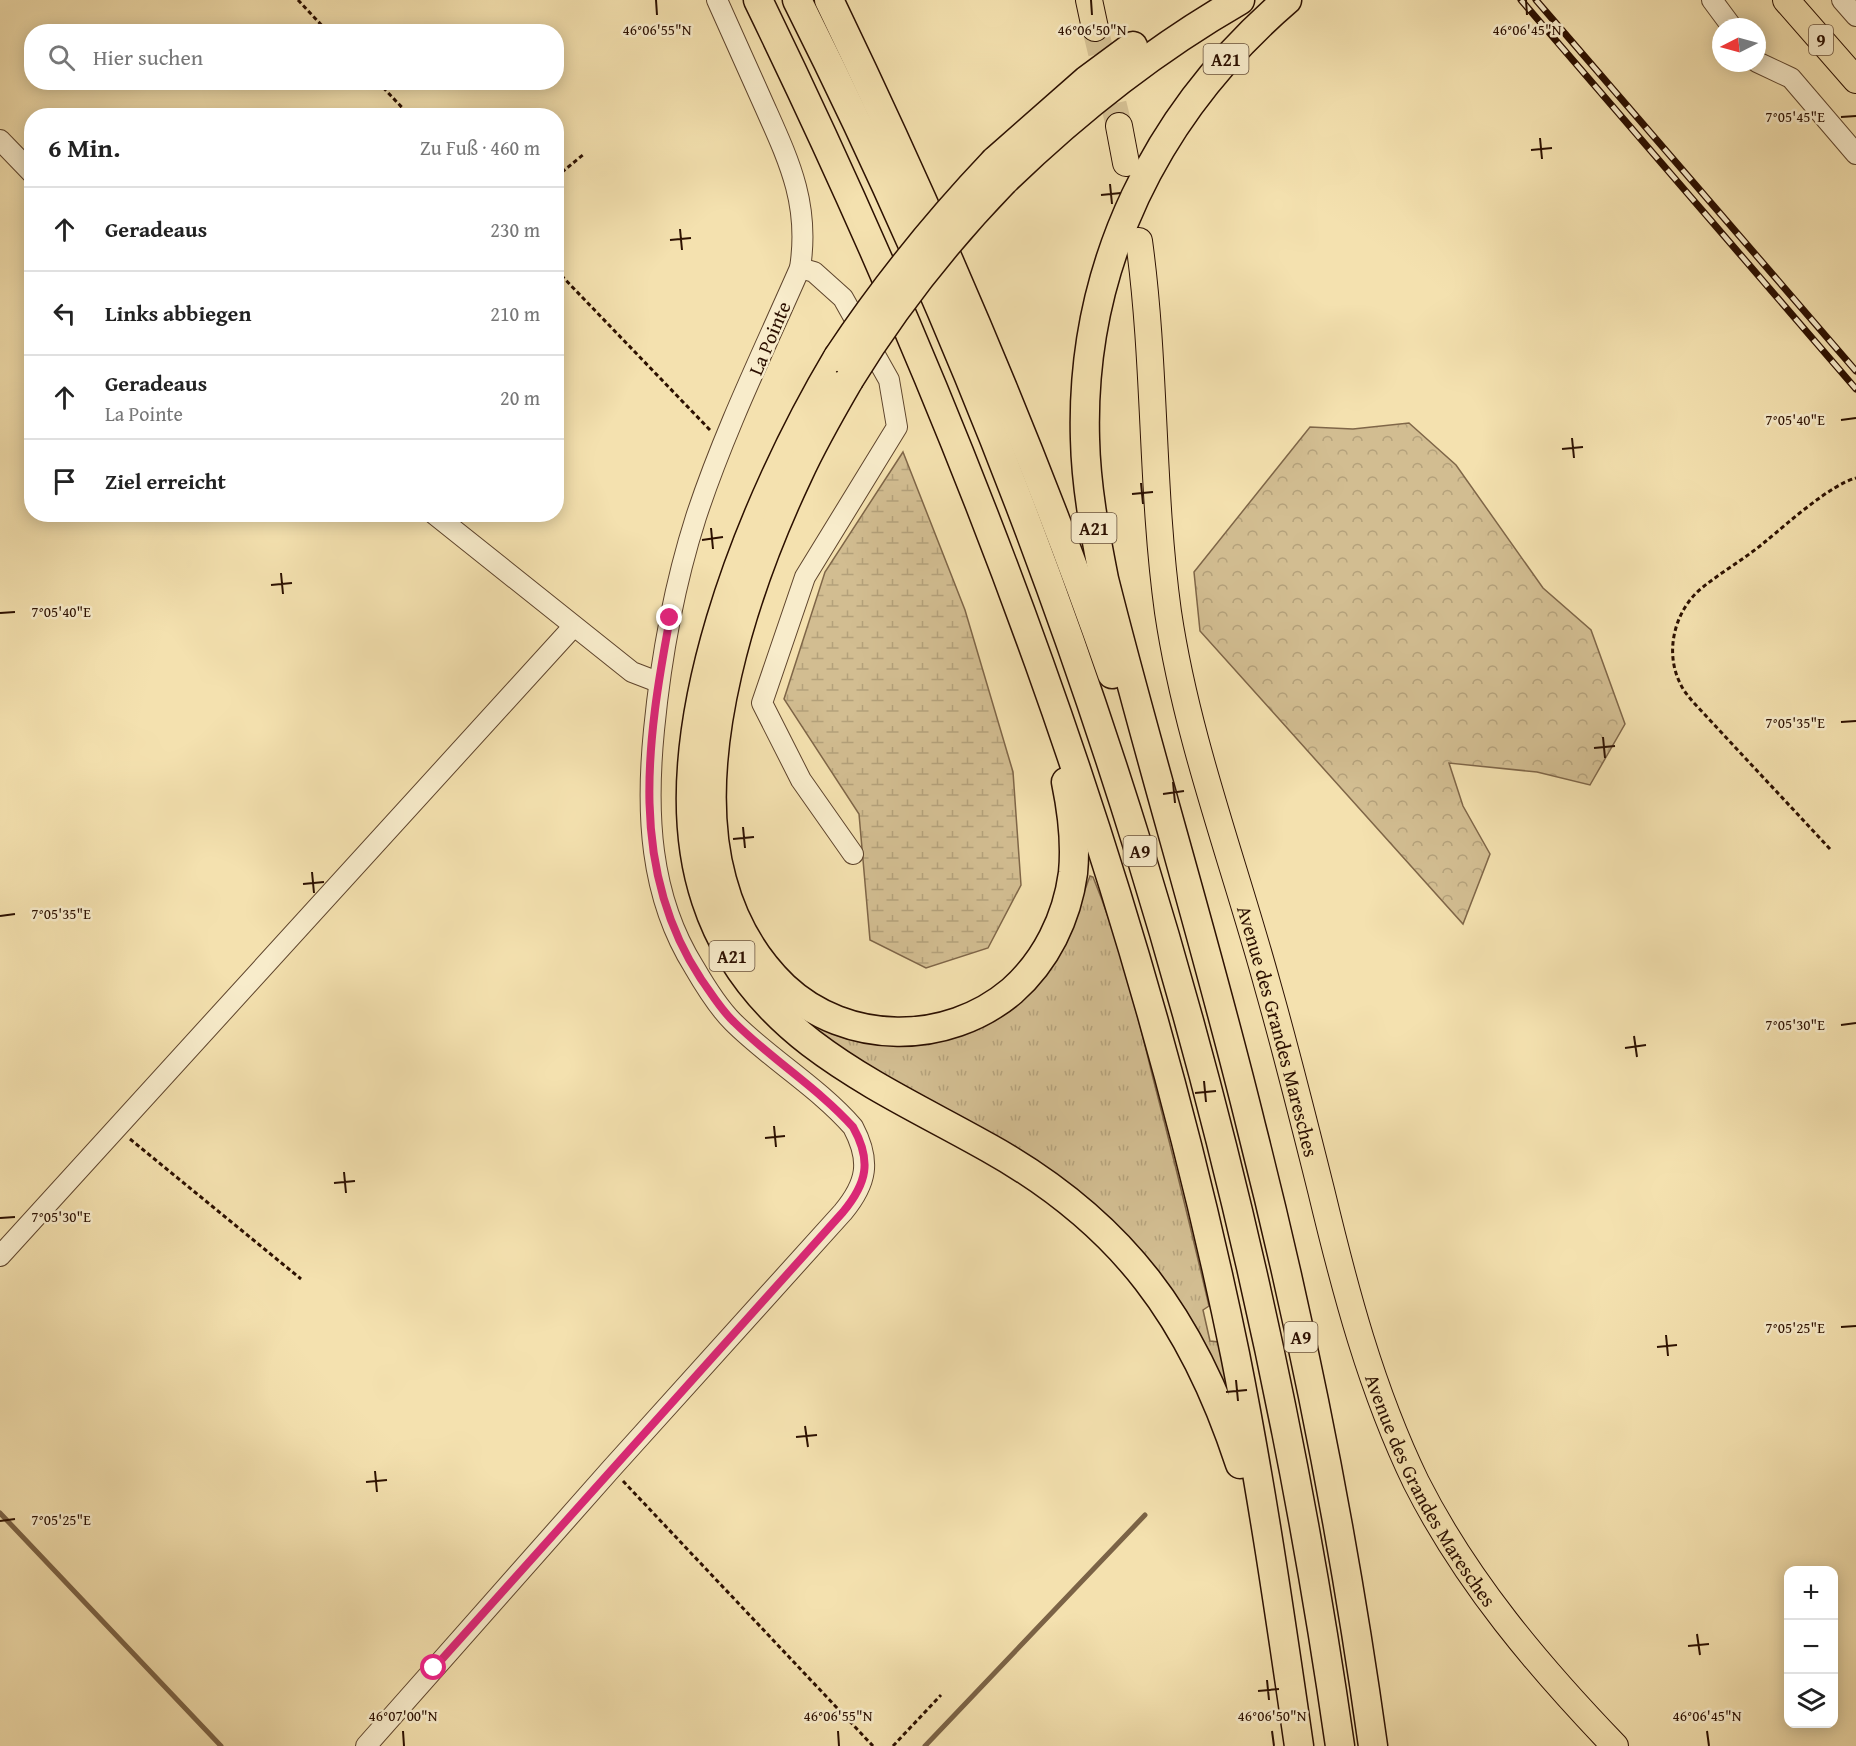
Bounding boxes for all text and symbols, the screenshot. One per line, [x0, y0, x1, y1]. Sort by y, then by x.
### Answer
north arrow [1712, 18, 1766, 72]
text: 46°06'55"N [623, 19, 692, 40]
text: 46°06'50"N [1058, 19, 1127, 40]
text: 46°06'45"N [1493, 19, 1562, 40]
search box [24, 24, 564, 90]
road number: 9 [1809, 25, 1833, 55]
icon: search [45, 41, 78, 74]
text: Hier suchen [93, 41, 203, 73]
road number: A21 [1204, 44, 1248, 74]
text: 7°05'45"E [1765, 106, 1825, 127]
text: 6 Min. [48, 128, 120, 167]
text: Zu Fuß · 460 m [420, 133, 540, 162]
icon: ahead [48, 213, 81, 246]
text: Geradeaus [105, 213, 207, 245]
text: 230 m [490, 215, 540, 244]
street label: La Pointe [740, 296, 798, 380]
icon: left [48, 297, 81, 330]
text: Links abbiegen [105, 297, 251, 329]
text: 210 m [490, 299, 540, 328]
text: Geradeaus [105, 367, 207, 399]
icon: ahead [48, 381, 81, 414]
text: 20 m [500, 383, 540, 412]
text: La Pointe [105, 399, 183, 428]
text: 7°05'40"E [1765, 409, 1825, 430]
icon: arrive [48, 465, 81, 498]
text: Ziel erreicht [105, 465, 226, 497]
road number: A21 [1072, 513, 1116, 543]
text: 7°05'40"E [31, 601, 91, 622]
route end [656, 604, 682, 630]
text: 7°05'35"E [1765, 712, 1825, 733]
road number: A9 [1124, 836, 1156, 866]
street label: Avenue des Grandes Maresches [1231, 902, 1327, 1160]
text: 7°05'35"E [31, 903, 91, 924]
road number: A21 [710, 941, 754, 971]
text: 7°05'30"E [1765, 1014, 1825, 1035]
text: 7°05'30"E [31, 1206, 91, 1227]
text: 7°05'25"E [1765, 1317, 1825, 1338]
road number: A9 [1284, 1322, 1318, 1352]
street label: Avenue des Grandes Maresches [1359, 1370, 1504, 1612]
text: 7°05'25"E [31, 1509, 91, 1530]
map controls [1784, 1566, 1838, 1728]
button: + [1784, 1566, 1838, 1620]
button: − [1784, 1620, 1838, 1674]
route start [420, 1654, 446, 1680]
button: layers [1784, 1674, 1838, 1728]
text: 46°07'00"N [369, 1705, 438, 1726]
text: 46°06'55"N [804, 1705, 873, 1726]
text: 46°06'50"N [1238, 1705, 1307, 1726]
text: 46°06'45"N [1673, 1705, 1742, 1726]

